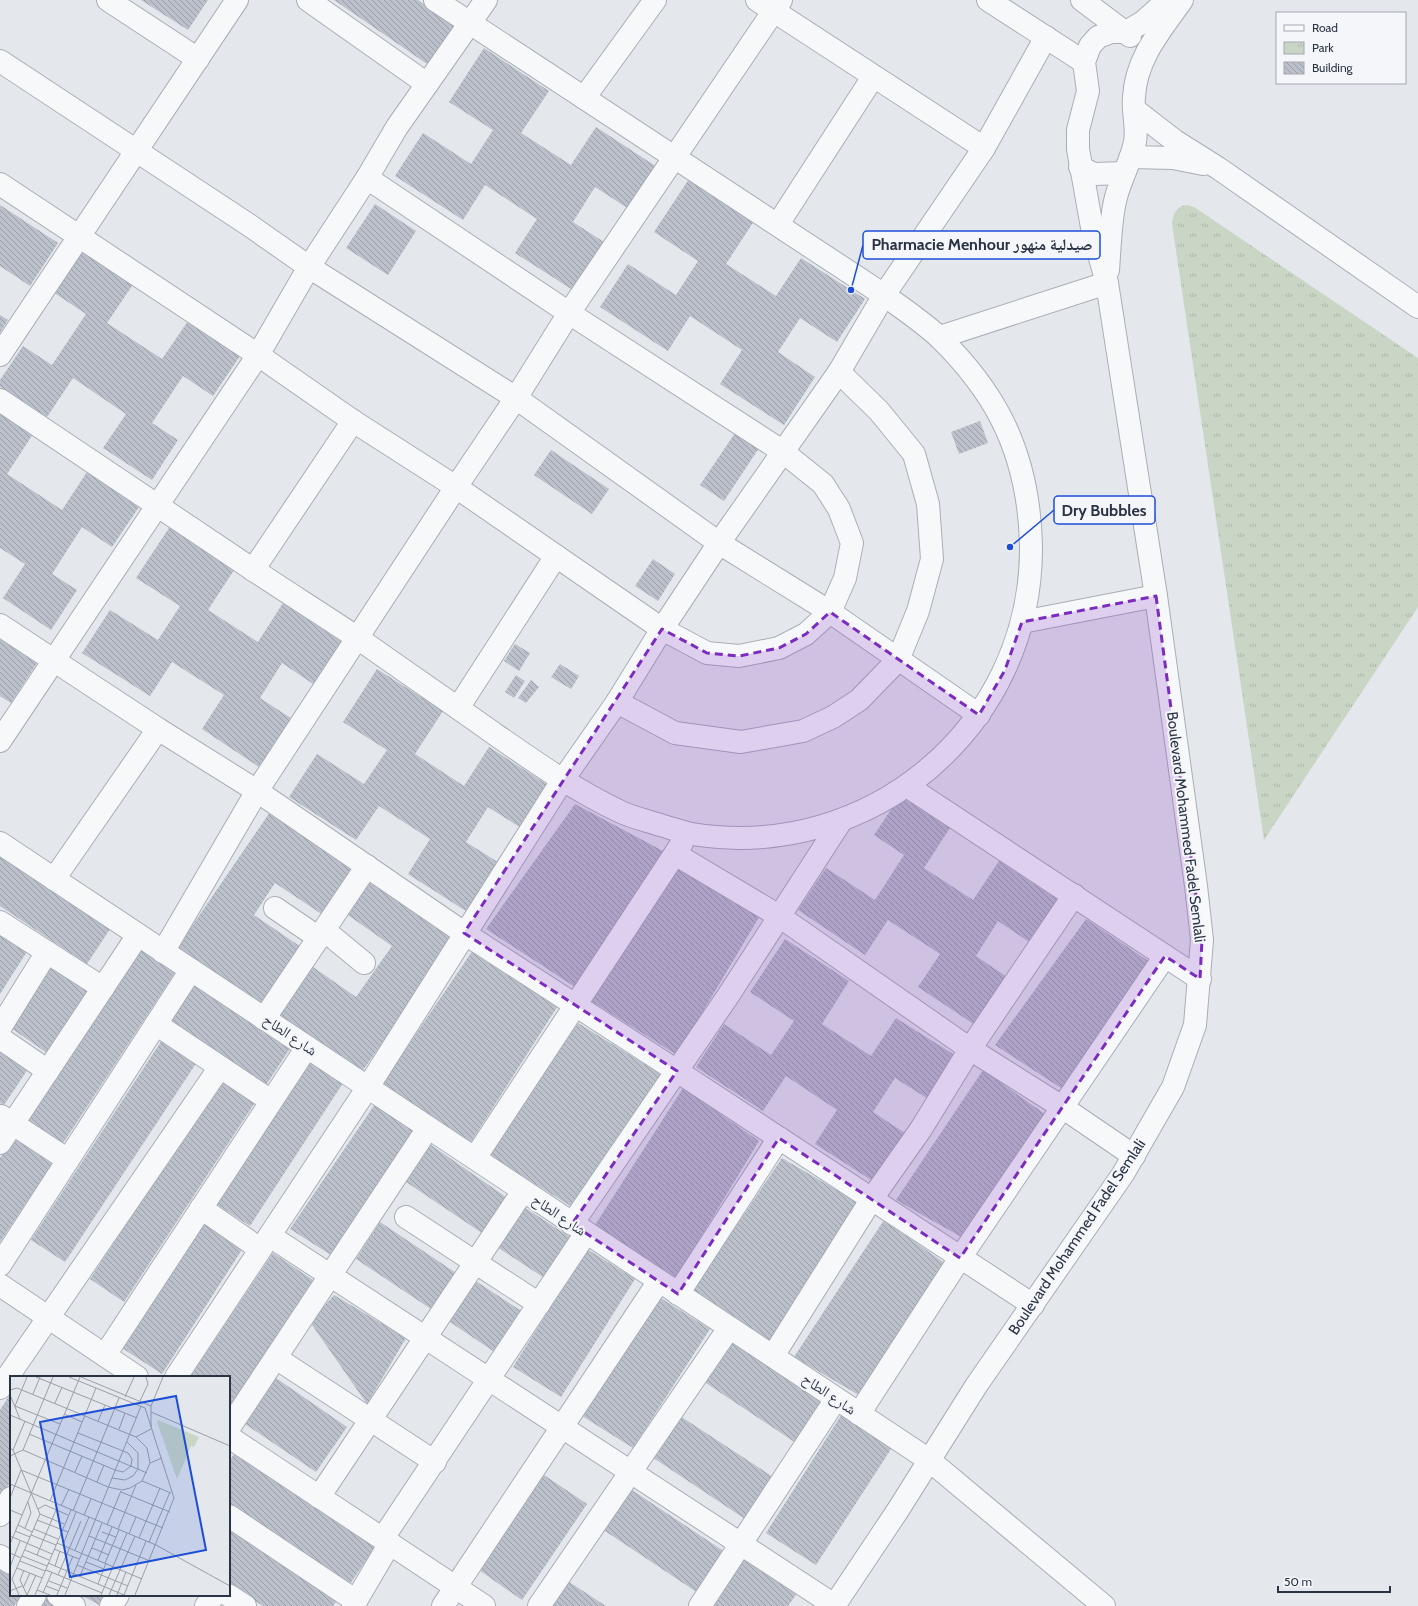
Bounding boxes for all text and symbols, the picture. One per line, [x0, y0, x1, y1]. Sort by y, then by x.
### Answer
legend [1276, 12, 1406, 84]
text: Road [1312, 20, 1338, 35]
text: Park [1312, 40, 1334, 55]
text: Building [1312, 60, 1354, 75]
callout: Pharmacie Menhour صيدلية منهور [863, 231, 1100, 259]
text: Pharmacie Menhour صيدلية منهور [871, 235, 1093, 254]
callout: Dry Bubbles [1054, 496, 1155, 524]
text: Dry Bubbles [1061, 501, 1147, 520]
street label: Boulevard Mohammed Fadel Semlali [1163, 711, 1209, 943]
street label: شارع الطاح [259, 1010, 321, 1061]
street label: Boulevard Mohammed Fadel Semlali [1005, 1136, 1149, 1338]
street label: شارع الطاح [528, 1190, 590, 1241]
street label: شارع الطاح [798, 1369, 860, 1420]
inset map [10, 1376, 230, 1596]
scale bar [1278, 1568, 1390, 1594]
text: 50 m [1284, 1574, 1312, 1589]

